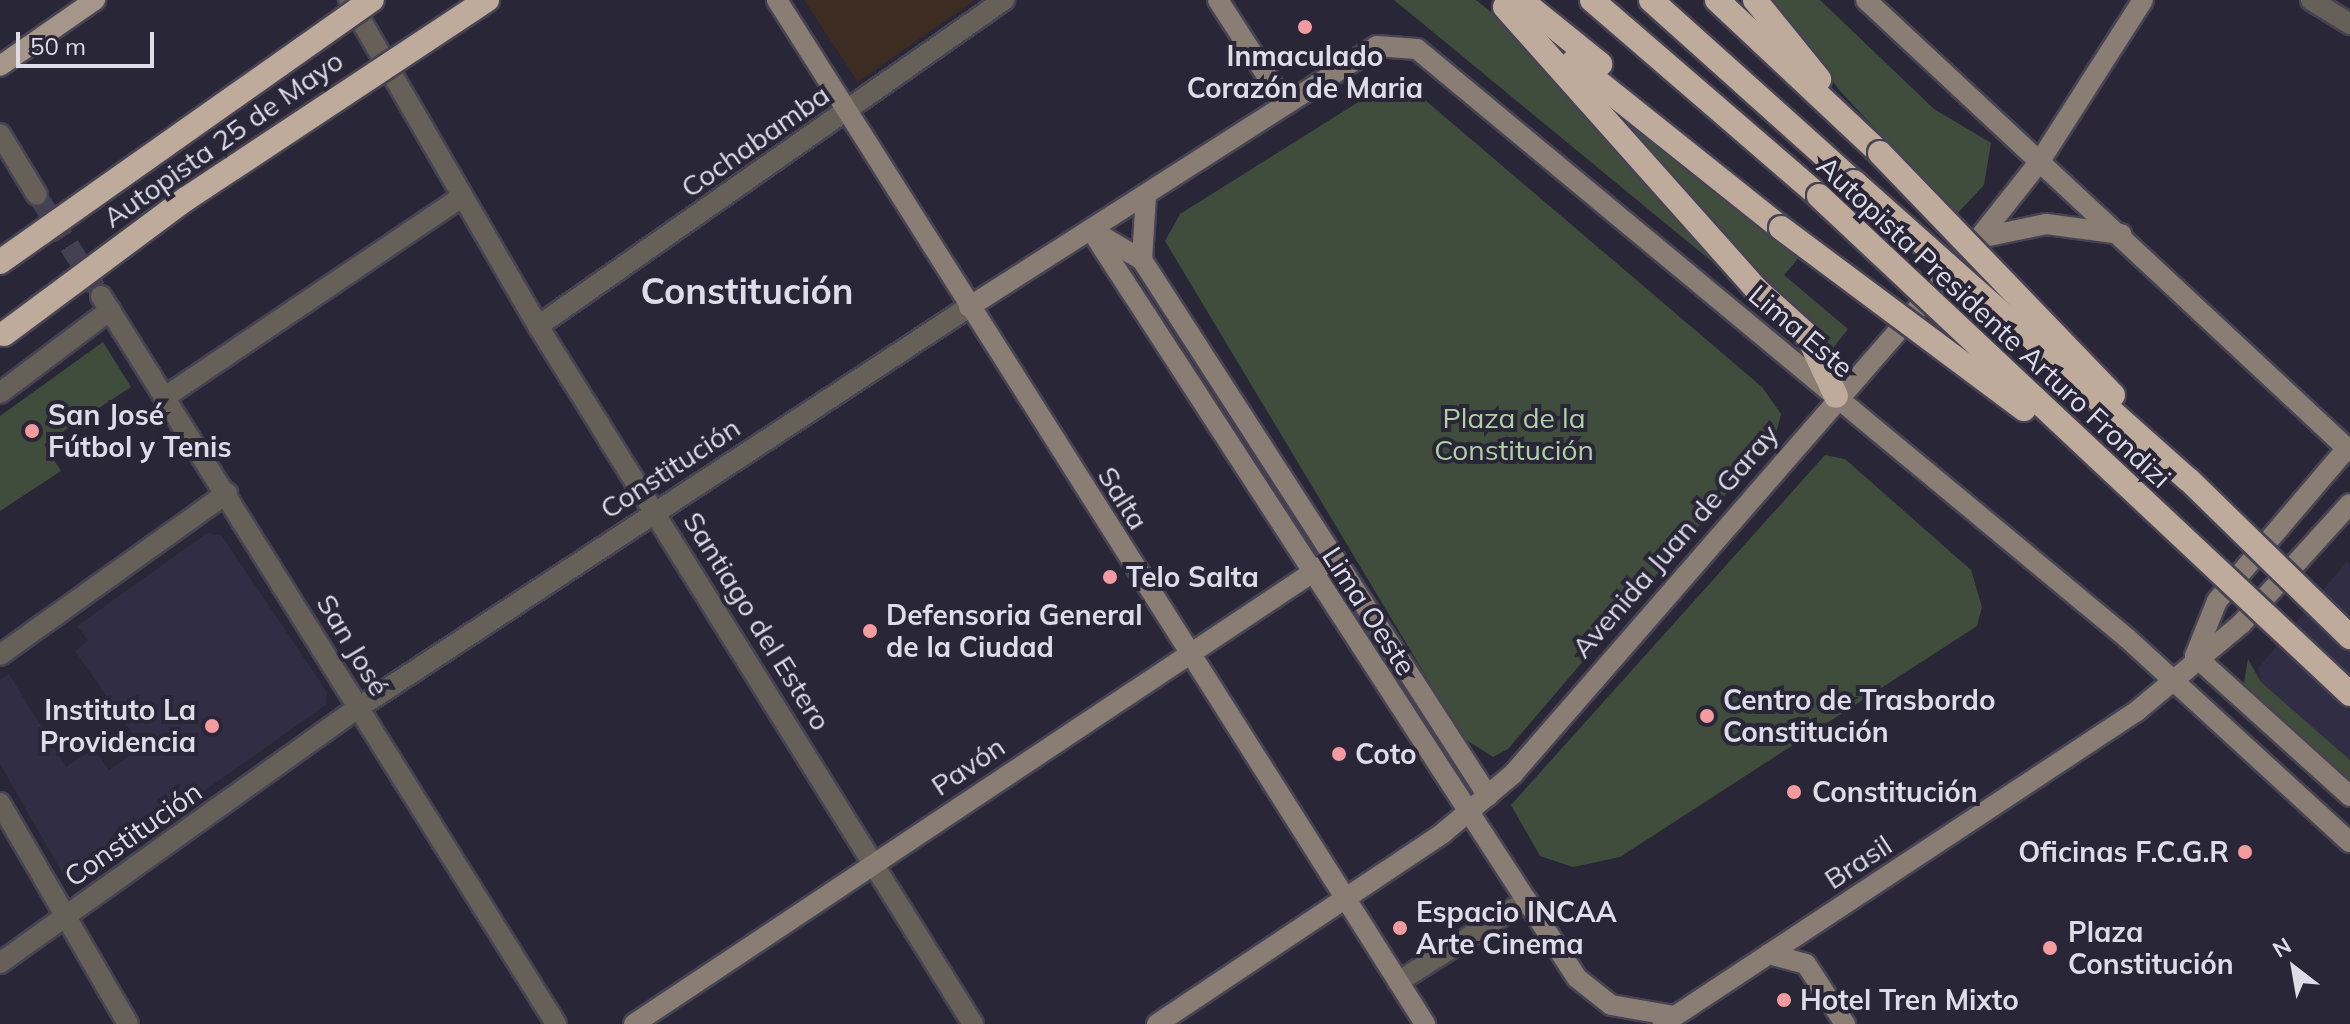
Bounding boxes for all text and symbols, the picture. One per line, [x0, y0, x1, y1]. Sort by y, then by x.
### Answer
scale bar [20, 16, 158, 66]
marker: Inmaculado Corazón de Maria [1296, 18, 1314, 36]
text: 50 m [30, 31, 86, 61]
place label: Inmaculado Corazón de Maria [1187, 39, 1423, 105]
street label: Autopista 25 de Mayo [97, 43, 349, 235]
street label: Cochabamba [675, 78, 835, 204]
street label: Autopista Presidente Arturo Frondizi [1810, 149, 2178, 495]
district label: Constitución [641, 269, 853, 313]
street label: Lima Este [1742, 278, 1860, 384]
place label: San José Fútbol y Tenis [48, 398, 231, 464]
park label: Plaza de la Constitución [1434, 401, 1594, 467]
street label: Constitución [594, 410, 746, 526]
street label: Avenida Juan de Garay [1565, 418, 1785, 664]
marker: San José Fútbol y Tenis [23, 422, 41, 440]
street label: Salta [1091, 460, 1155, 536]
street label: Santiago del Estero [676, 506, 838, 736]
street label: Lima Oeste [1315, 541, 1423, 681]
place label: Telo Salta [1126, 560, 1259, 594]
marker: Telo Salta [1101, 568, 1119, 586]
street label: San José [310, 588, 396, 702]
place label: Defensoria General de la Ciudad [886, 598, 1143, 664]
marker: Defensoria General de la Ciudad [861, 622, 879, 640]
place label: Centro de Trasbordo Constitución [1723, 683, 1995, 749]
place label: Instituto La Providencia [40, 693, 196, 759]
marker: Centro de Trasbordo Constitución [1698, 707, 1716, 725]
marker: Instituto La Providencia [203, 717, 221, 735]
street label: Pavón [925, 729, 1011, 803]
place label: Coto [1355, 737, 1417, 771]
marker: Coto [1330, 745, 1348, 763]
street label: Constitución [58, 774, 208, 894]
place label: Constitución [1812, 775, 1978, 809]
marker: Constitución [1783, 781, 1805, 803]
street label: Brasil [1818, 828, 1898, 896]
place label: Oficinas F.C.G.R [2018, 835, 2229, 869]
marker: Oficinas F.C.G.R [2236, 843, 2254, 861]
place label: Espacio INCAA Arte Cinema [1416, 895, 1617, 961]
place label: Plaza Constitución [2068, 915, 2234, 981]
marker: Espacio INCAA Arte Cinema [1391, 919, 1409, 937]
north arrow [2254, 928, 2334, 1008]
text: N [2267, 931, 2296, 964]
marker: Plaza Constitución [2039, 937, 2061, 959]
place label: Hotel Tren Mixto [1800, 983, 2019, 1017]
marker: Hotel Tren Mixto [1775, 991, 1793, 1009]

